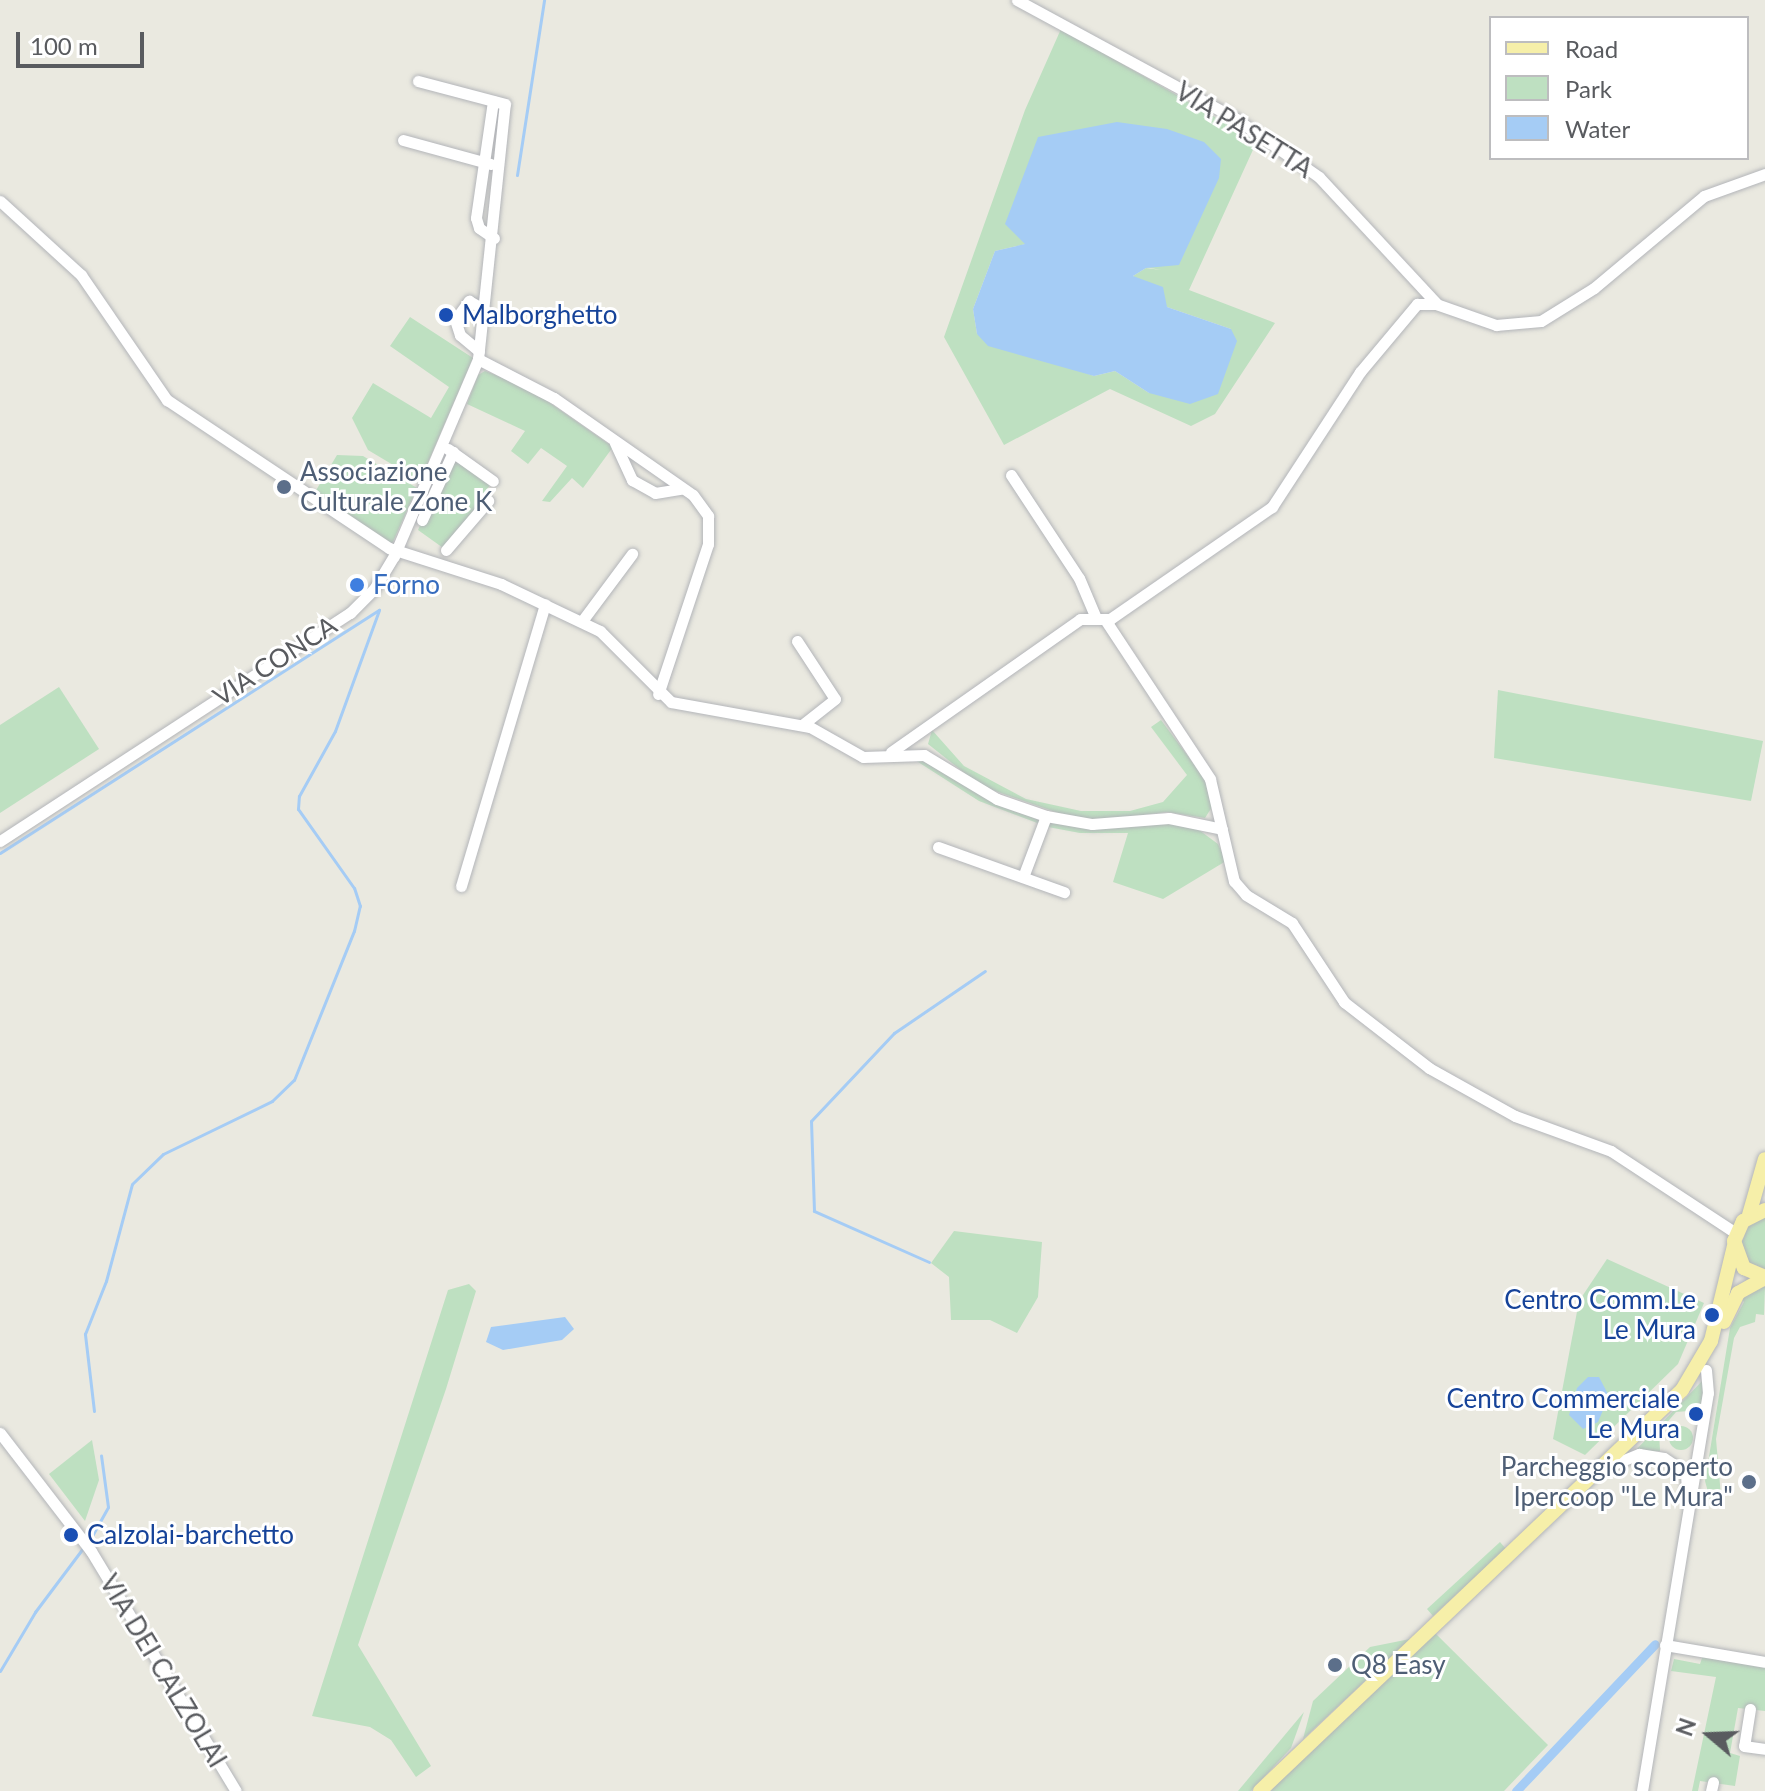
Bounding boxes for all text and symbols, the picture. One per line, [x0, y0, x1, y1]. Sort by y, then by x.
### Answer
scale bar [20, 16, 148, 66]
legend [1489, 16, 1749, 160]
text: 100 m [30, 31, 98, 60]
text: Road [1565, 34, 1618, 63]
text: Park [1565, 74, 1612, 103]
street label: VIA PASETTA [1169, 75, 1319, 185]
text: Water [1565, 114, 1630, 143]
place label: Malborghetto [462, 299, 617, 331]
marker: Malborghetto [437, 306, 455, 324]
place label: Associazione Culturale Zone K [300, 456, 492, 518]
marker: Associazione Culturale Zone K [275, 478, 293, 496]
place label: Forno [373, 569, 440, 601]
marker: Forno [348, 576, 366, 594]
street label: VIA CONCA [207, 609, 343, 713]
place label: Centro Comm.Le Le Mura [1504, 1284, 1696, 1346]
marker: Centro Comm.Le Le Mura [1703, 1306, 1721, 1324]
place label: Centro Commerciale Le Mura [1446, 1383, 1680, 1444]
marker: Centro Commerciale Le Mura [1687, 1405, 1705, 1423]
place label: Parcheggio scoperto Ipercoop "Le Mura" [1501, 1451, 1733, 1512]
marker: Parcheggio scoperto Ipercoop "Le Mura" [1740, 1473, 1758, 1491]
place label: Calzolai-barchetto [87, 1519, 294, 1551]
marker: Calzolai-barchetto [62, 1526, 80, 1544]
street label: VIA DEI CALZOLAI [93, 1568, 233, 1774]
place label: Q8 Easy [1351, 1649, 1446, 1681]
marker: Q8 Easy [1326, 1656, 1344, 1674]
north arrow [1669, 1695, 1749, 1775]
text: N [1670, 1715, 1701, 1739]

